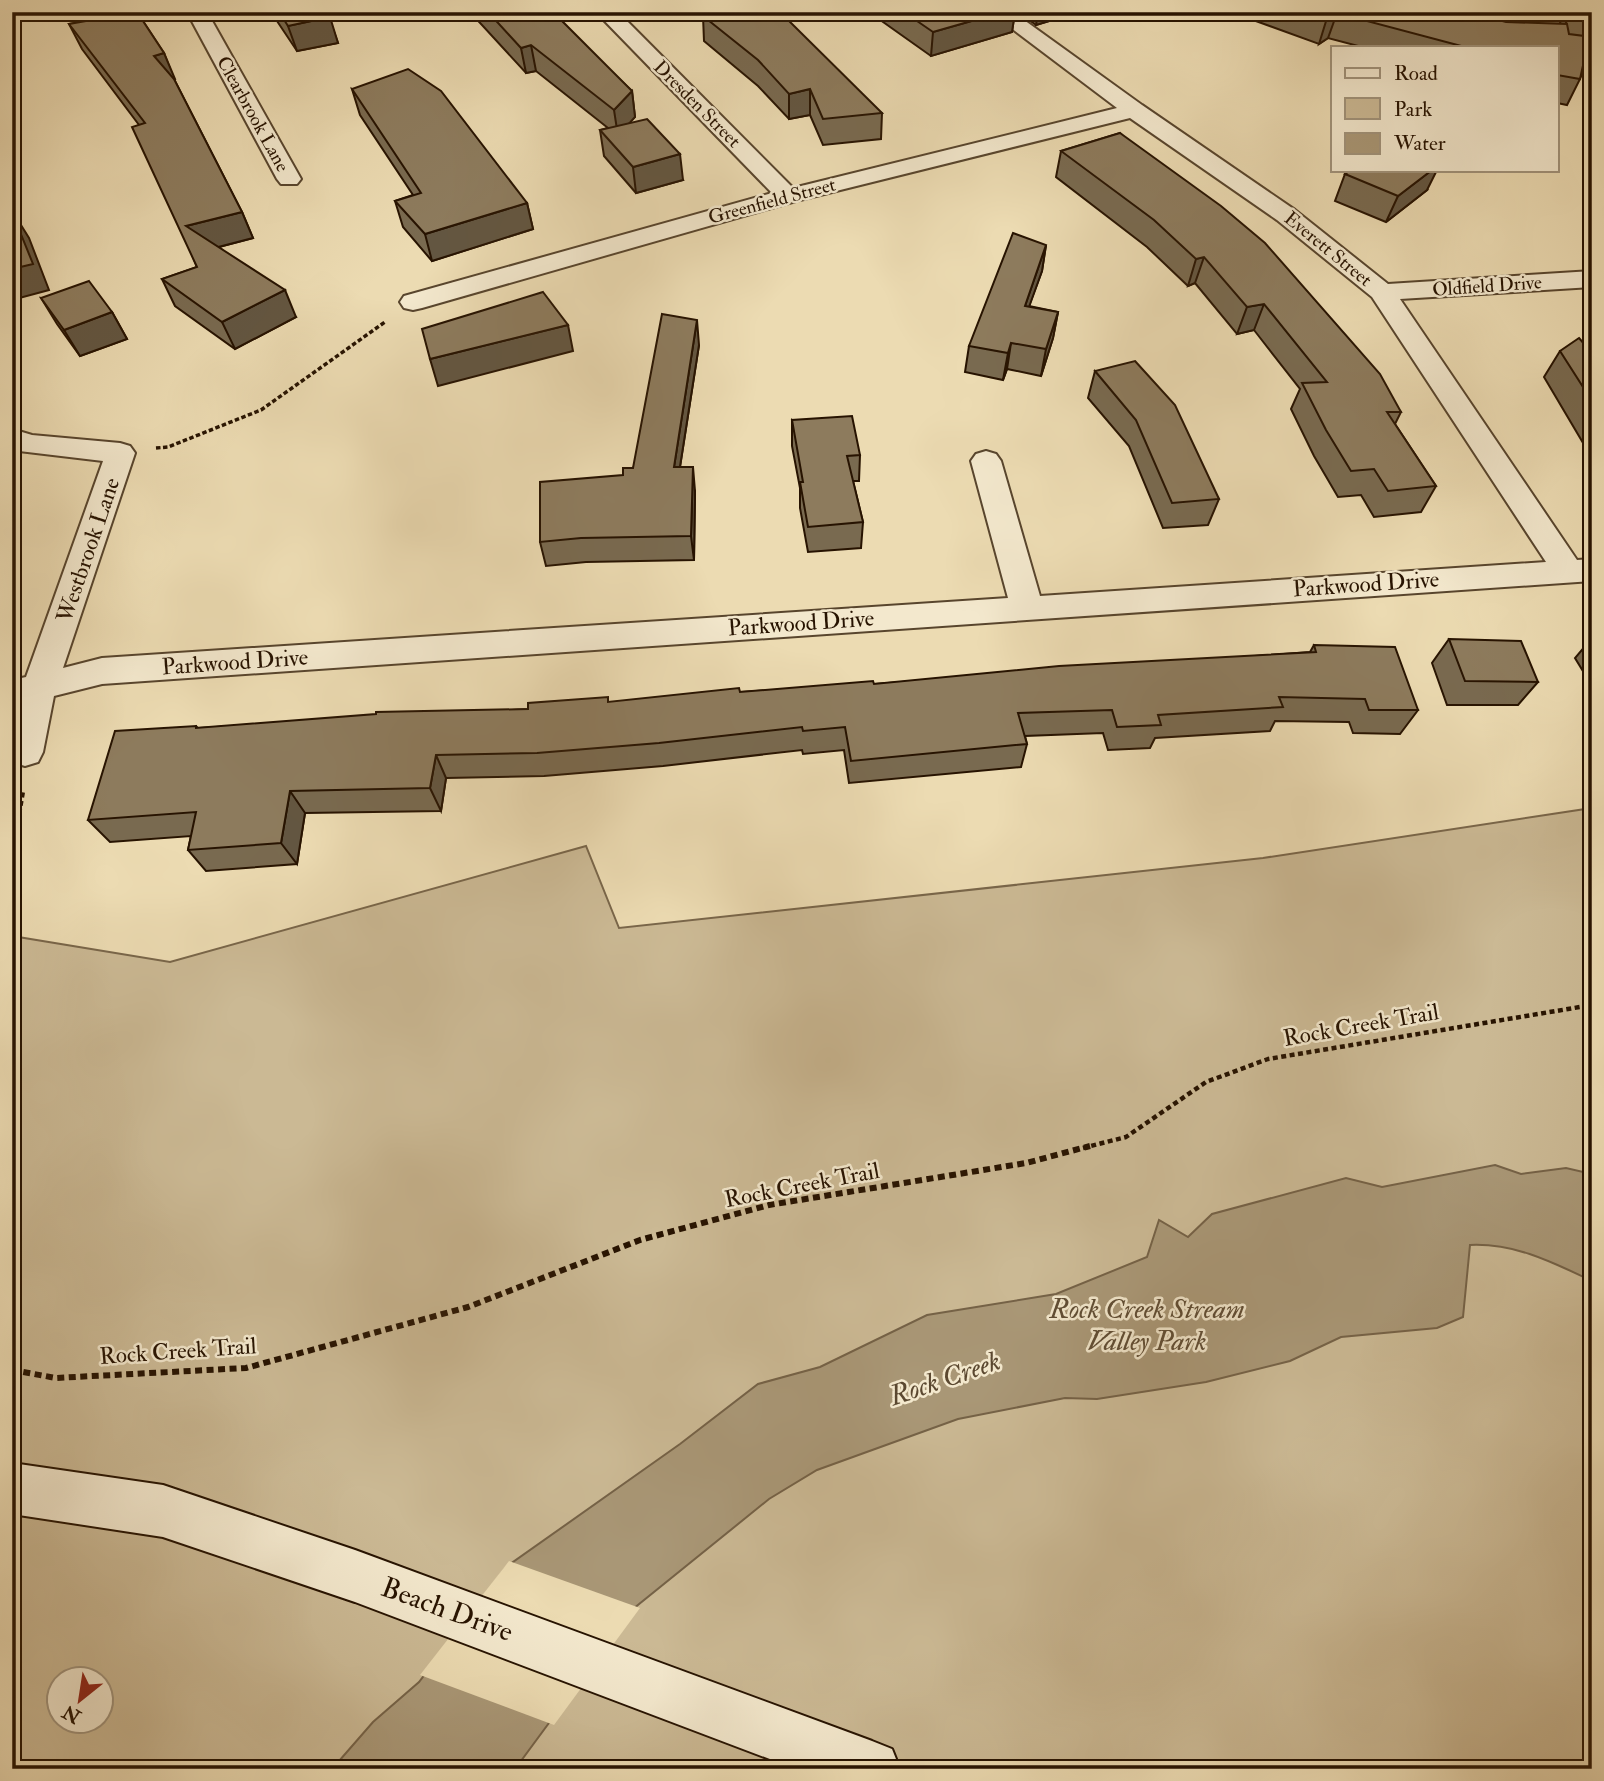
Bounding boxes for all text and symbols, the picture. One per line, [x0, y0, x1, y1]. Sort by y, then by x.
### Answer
legend [1331, 46, 1558, 172]
street label: Clearbrook Lane [211, 52, 295, 176]
street label: Dresden Street [648, 55, 746, 153]
text: Road [1394, 60, 1439, 87]
text: Park [1394, 96, 1432, 123]
text: Water [1393, 130, 1446, 157]
street label: Greenfield Street [706, 172, 838, 230]
street label: Everett Street [1279, 206, 1377, 292]
street label: Oldfield Drive [1432, 270, 1543, 302]
street label: Westbrook Lane [49, 473, 126, 627]
street label: Parkwood Drive [1292, 564, 1441, 604]
street label: Parkwood Drive [727, 603, 876, 643]
street label: Parkwood Drive [161, 642, 310, 682]
street label: Rock Creek Trail [1281, 997, 1441, 1053]
street label: Rock Creek Trail [722, 1156, 882, 1214]
park label: Rock Creek Stream Valley Park [1048, 1292, 1245, 1359]
street label: Rock Creek Trail [99, 1331, 258, 1371]
water label: Rock Creek [884, 1344, 1005, 1415]
street label: Beach Drive [376, 1570, 518, 1650]
north arrow [46, 1666, 116, 1736]
text: N [58, 1699, 86, 1729]

